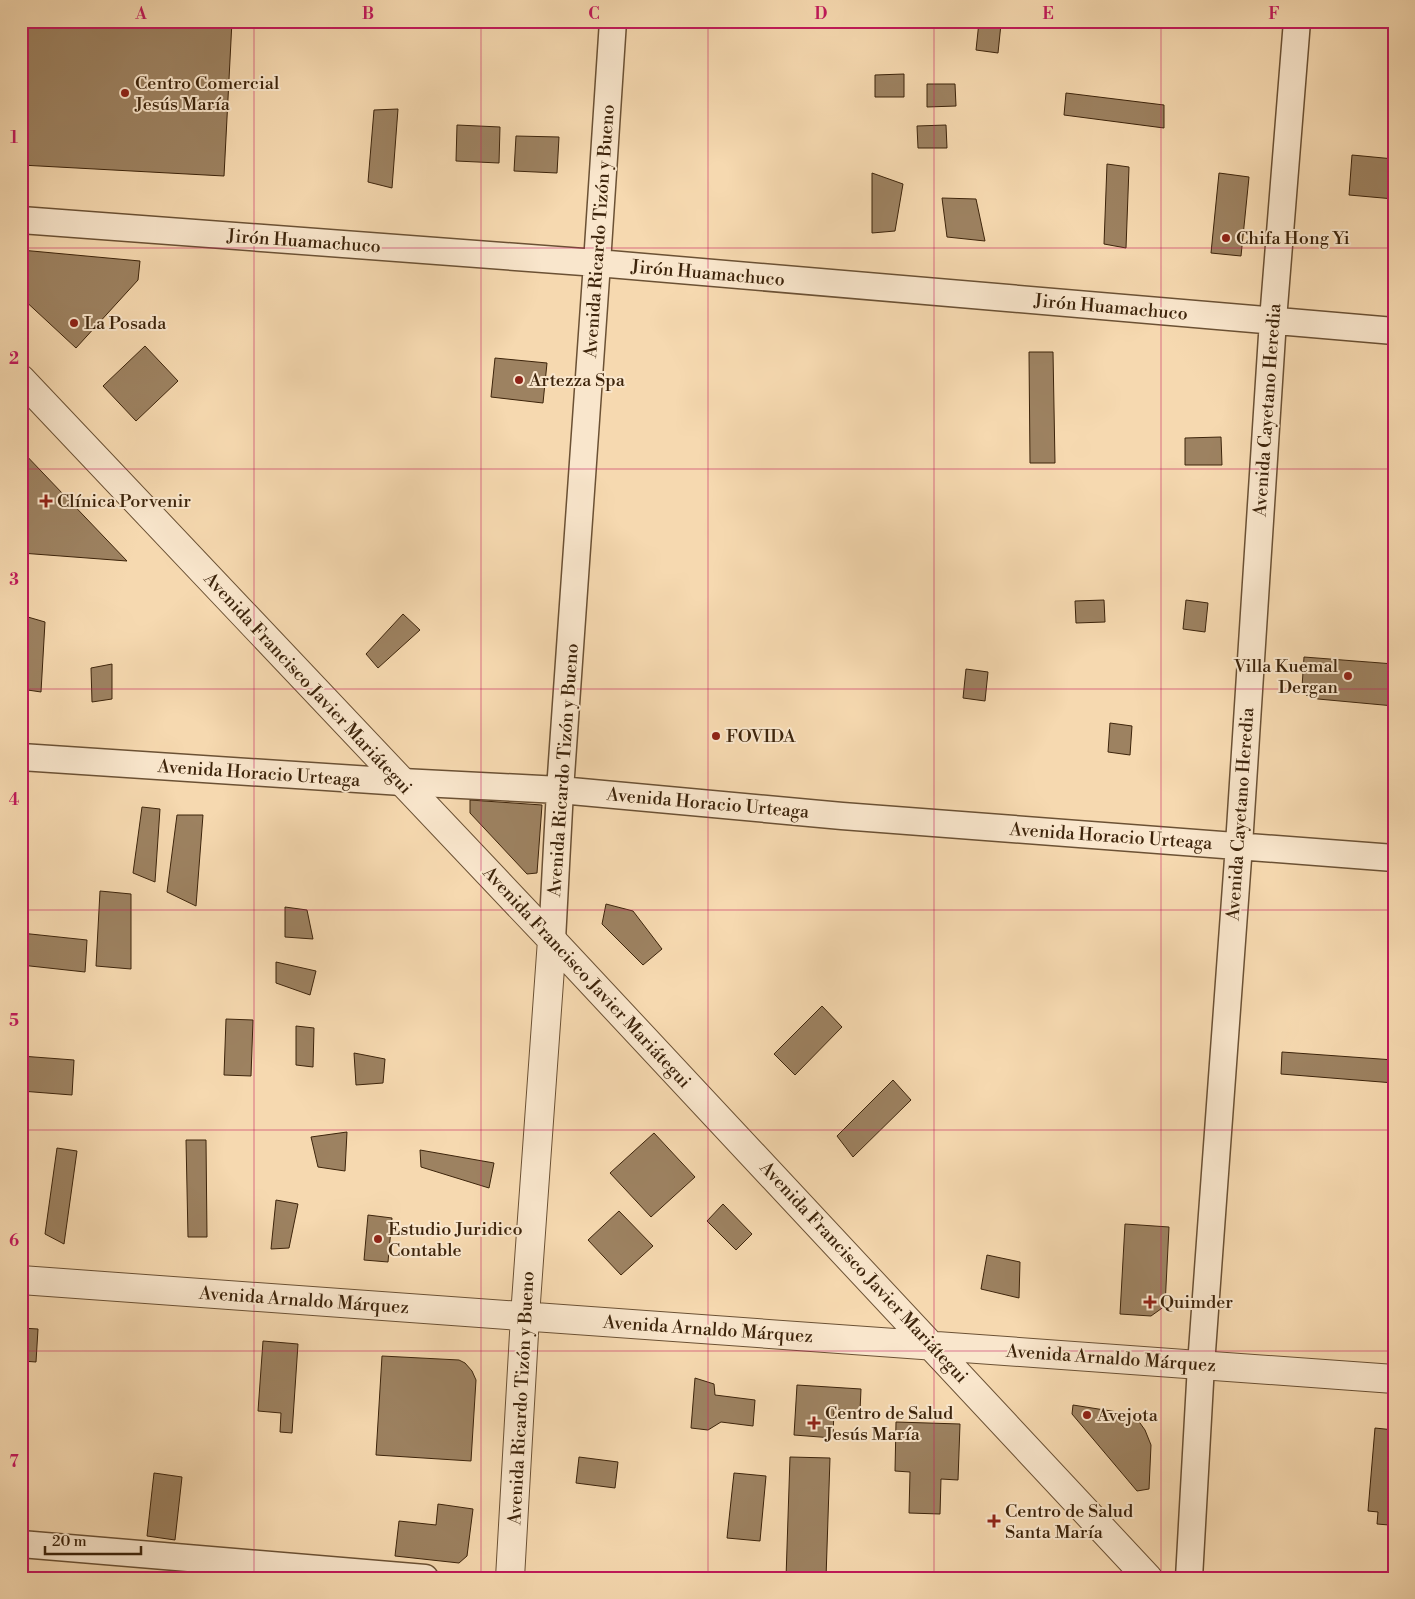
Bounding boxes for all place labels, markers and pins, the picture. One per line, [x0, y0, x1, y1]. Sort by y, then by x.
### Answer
place label: Centro Comercial Jesús María [134, 72, 280, 116]
marker: Centro Comercial Jesús María [119, 87, 131, 99]
place label: Chifa Hong Yi [1236, 227, 1350, 250]
marker: Chifa Hong Yi [1220, 232, 1232, 244]
place label: La Posada [84, 312, 167, 335]
marker: La Posada [68, 317, 80, 329]
place label: Artezza Spa [528, 369, 626, 392]
marker: Artezza Spa [513, 374, 525, 386]
place label: Clínica Porvenir [57, 490, 191, 513]
marker: Clínica Porvenir [39, 494, 53, 508]
place label: Villa Kuemal Dergan [1233, 655, 1339, 699]
marker: Villa Kuemal Dergan [1342, 670, 1354, 682]
place label: FOVIDA [726, 725, 796, 748]
marker: FOVIDA [710, 730, 722, 742]
place label: Estudio Juridico Contable [388, 1218, 523, 1262]
marker: Estudio Juridico Contable [372, 1233, 384, 1245]
place label: Quimder [1160, 1291, 1233, 1314]
marker: Quimder [1144, 1296, 1156, 1308]
place label: Centro de Salud Jesús María [824, 1402, 954, 1446]
place label: Avejota [1096, 1404, 1159, 1427]
marker: Avejota [1081, 1409, 1093, 1421]
marker: Centro de Salud Jesús María [807, 1416, 821, 1430]
place label: Centro de Salud Santa María [1005, 1500, 1134, 1544]
marker: Centro de Salud Santa María [987, 1514, 1001, 1528]

